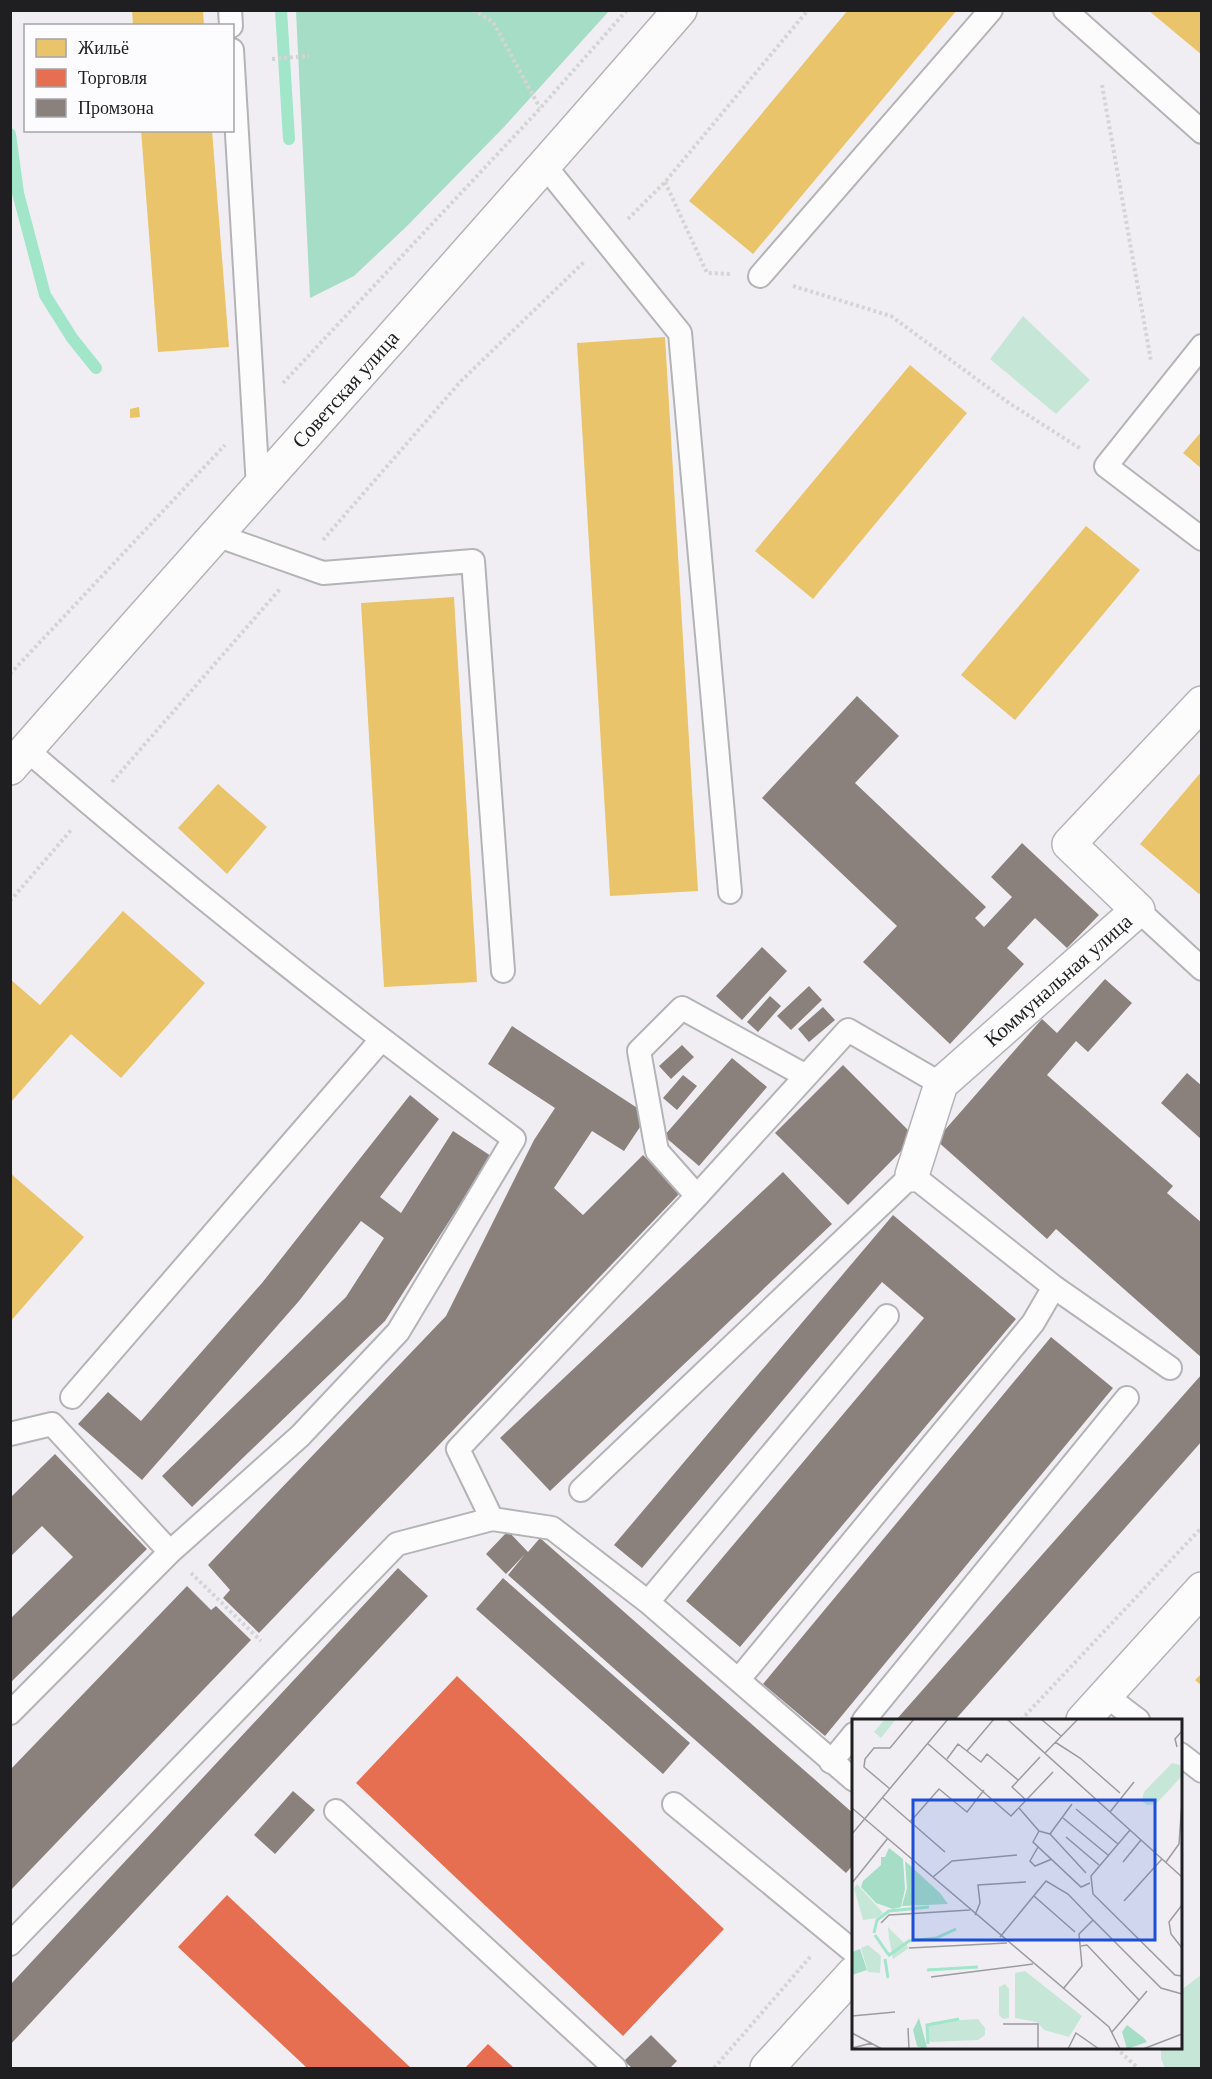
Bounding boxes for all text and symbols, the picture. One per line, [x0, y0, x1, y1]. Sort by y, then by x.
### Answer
legend [24, 24, 234, 132]
text: Жильё [78, 38, 129, 58]
text: Торговля [78, 68, 147, 88]
text: Промзона [78, 98, 154, 118]
street label: Советская улица [287, 325, 404, 453]
street label: Коммунальная улица [980, 909, 1137, 1052]
inset map [852, 1719, 1182, 2049]

